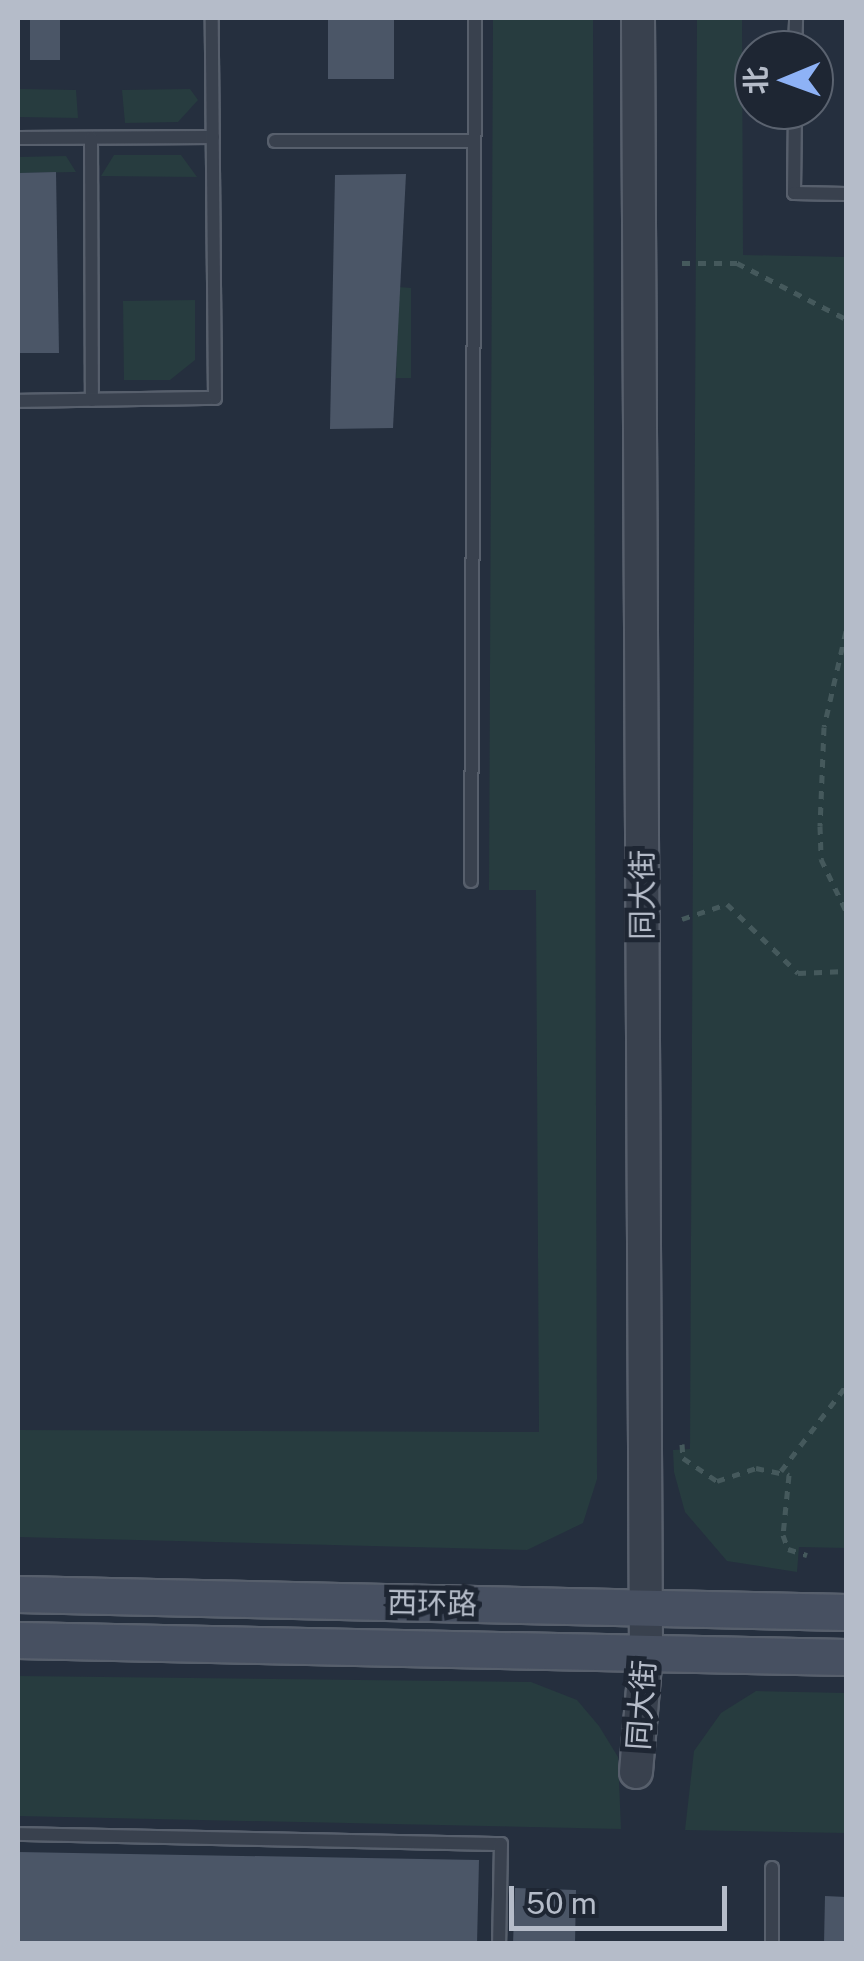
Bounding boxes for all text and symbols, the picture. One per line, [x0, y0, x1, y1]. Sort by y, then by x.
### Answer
north arrow [734, 30, 834, 130]
text: 北 [739, 66, 772, 95]
street label: 同大街 [624, 850, 660, 940]
street label: 西环路 [387, 1584, 477, 1622]
street label: 同大街 [620, 1659, 662, 1751]
scale bar [514, 1866, 732, 1928]
text: 50 m [526, 1885, 597, 1921]

